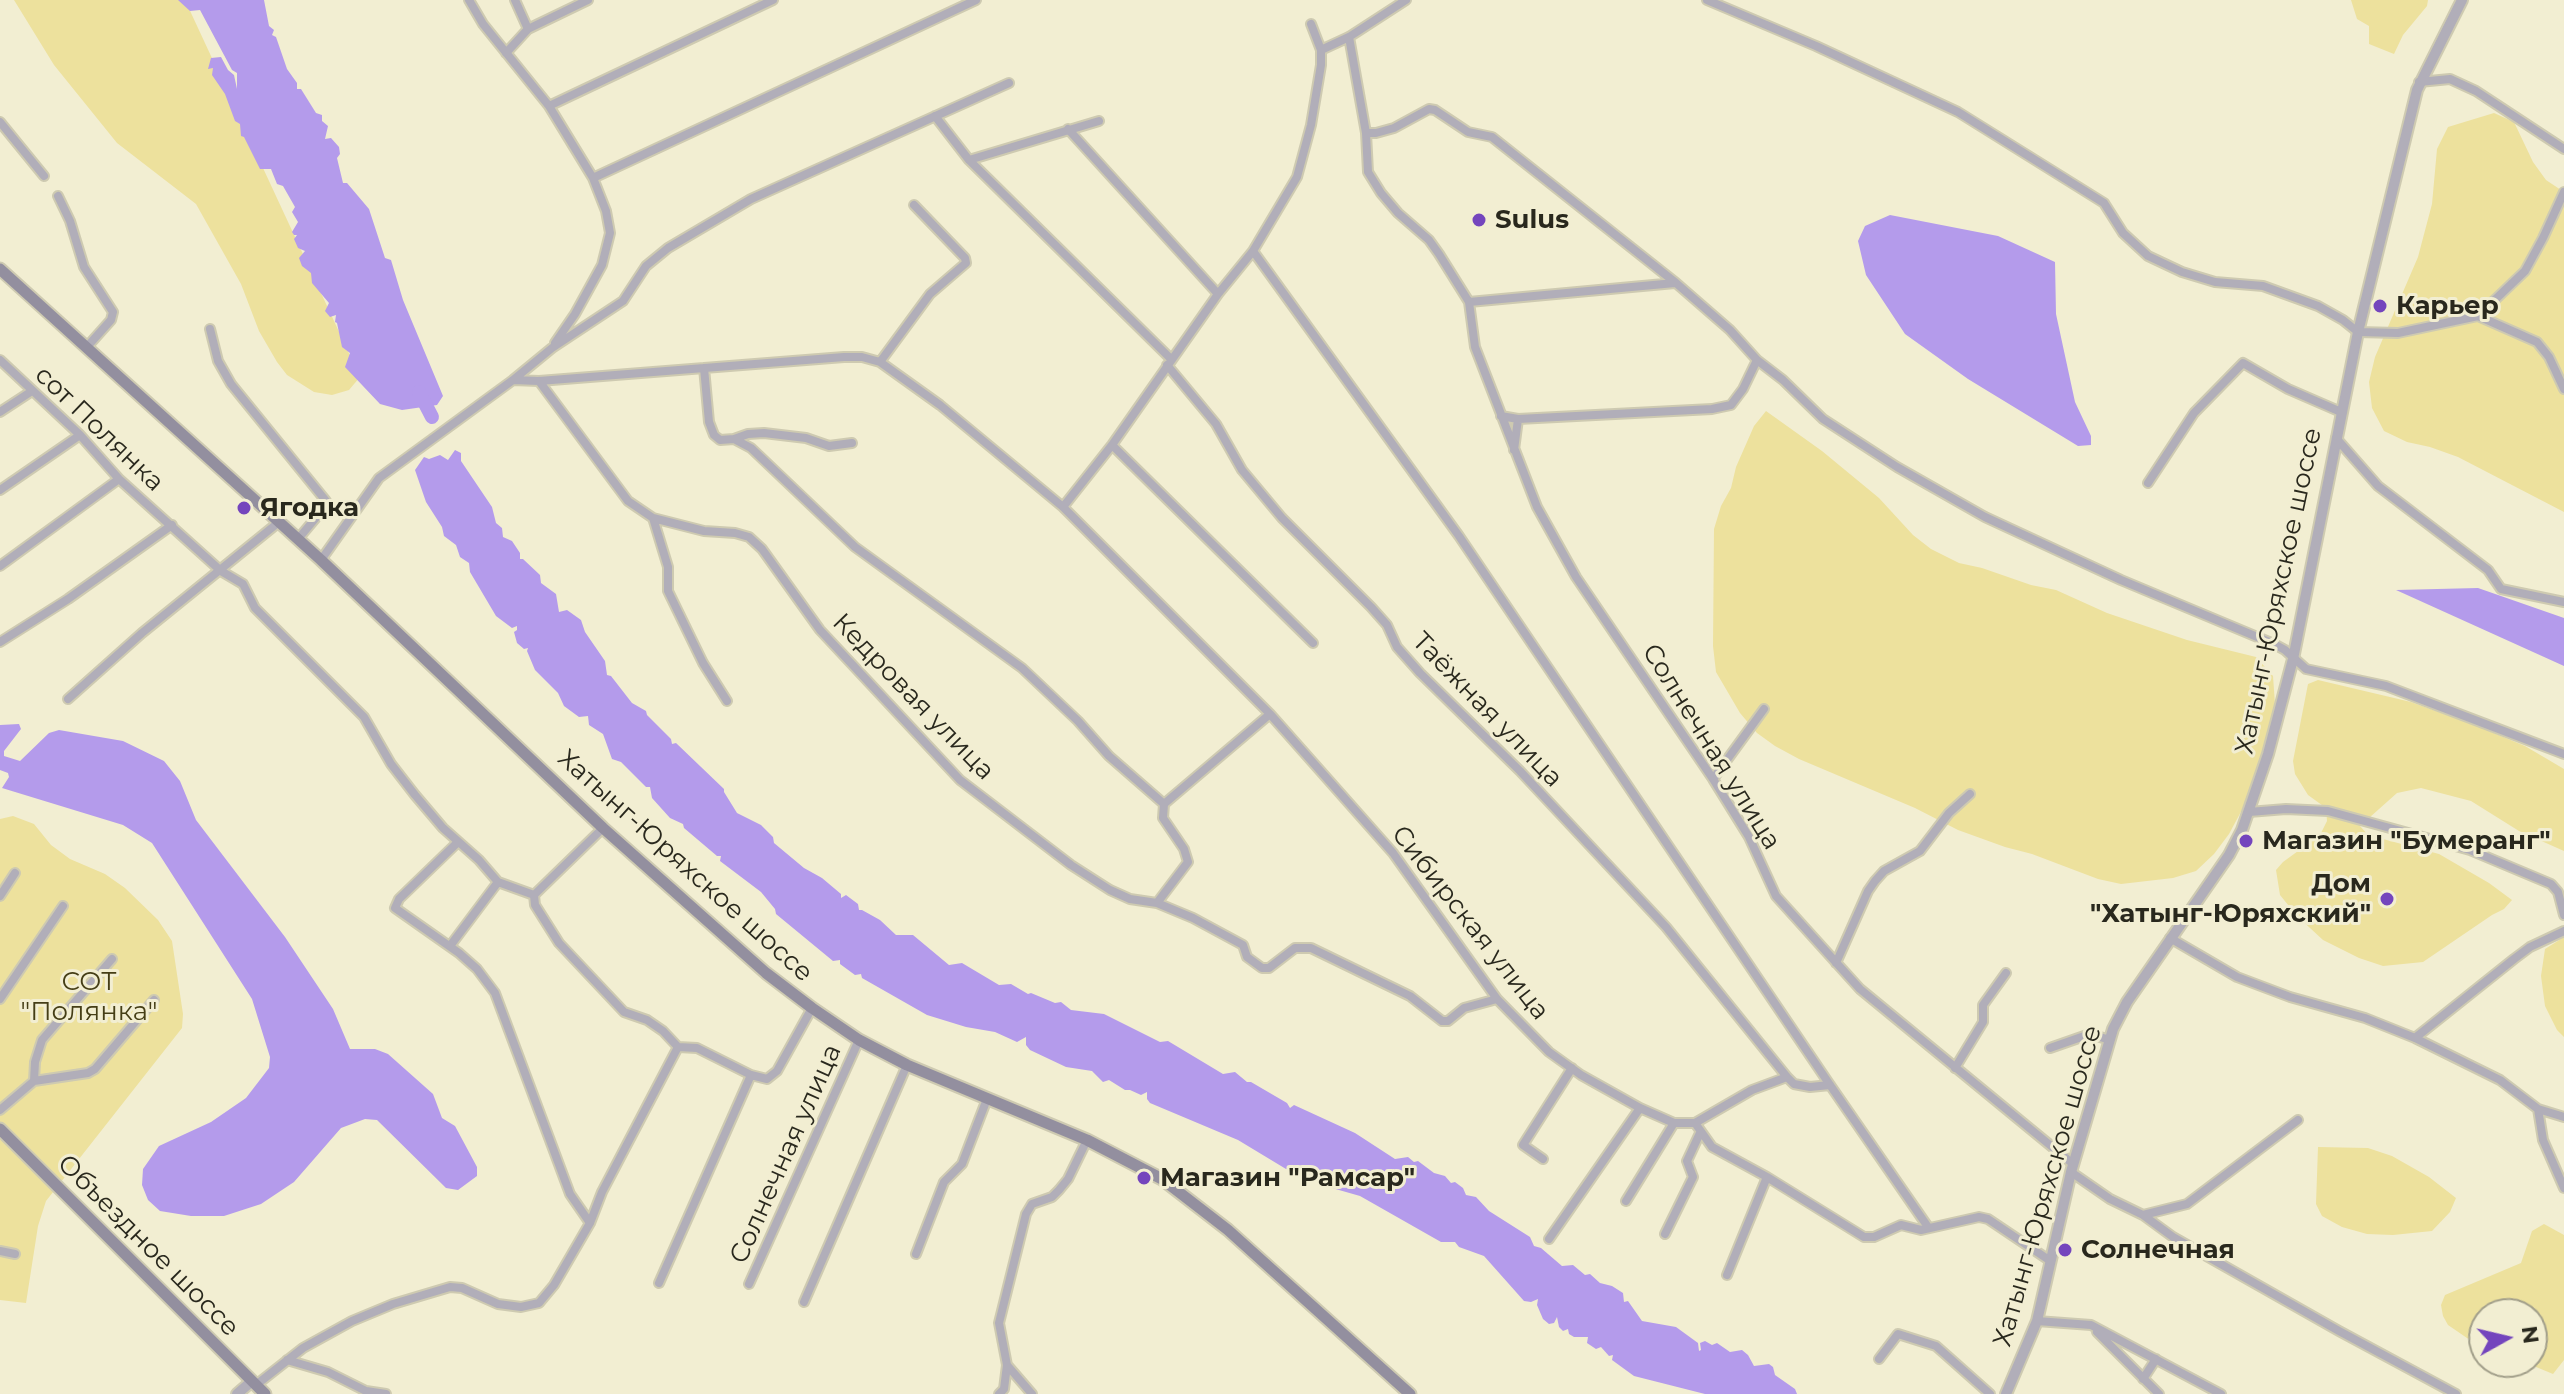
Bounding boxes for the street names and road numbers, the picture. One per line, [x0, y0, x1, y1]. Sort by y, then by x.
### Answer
street label: сот Полянка [28, 360, 170, 498]
street label: Хатынг-Юряхское шоссе [2229, 425, 2329, 757]
street label: Кедровая улица [826, 607, 1000, 787]
street label: Таёжная улица [1405, 626, 1569, 794]
street label: Солнечная улица [1635, 638, 1787, 856]
street label: Хатынг-Юряхское шоссе [551, 743, 819, 989]
street label: Сибирская улица [1385, 820, 1555, 1026]
street label: Хатынг-Юряхское шоссе [1987, 1022, 2109, 1350]
street label: Солнечная улица [724, 1040, 848, 1268]
street label: Объездное шоссе [51, 1149, 245, 1343]

